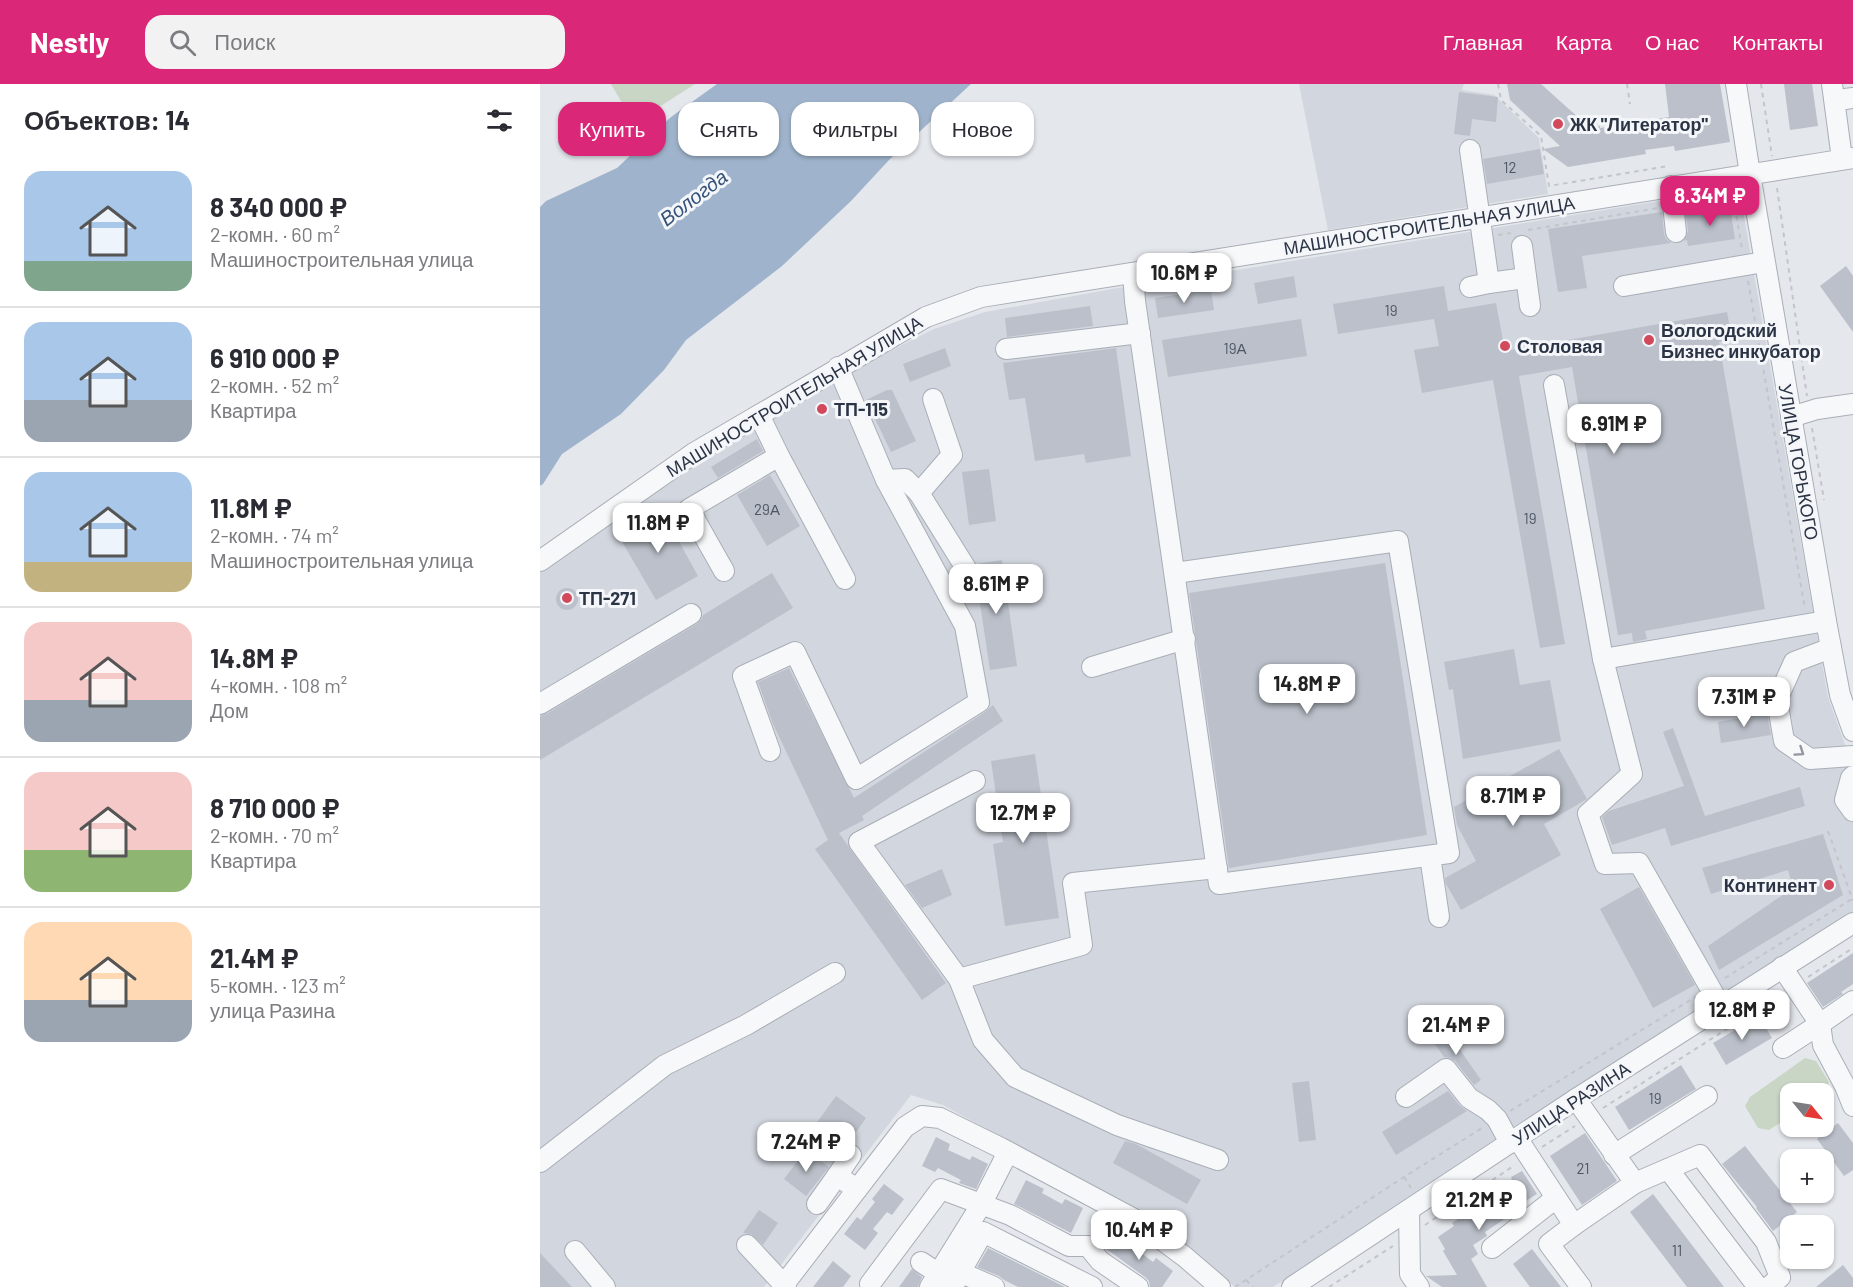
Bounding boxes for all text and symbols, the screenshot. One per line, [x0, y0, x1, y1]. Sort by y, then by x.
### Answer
search box [145, 15, 565, 69]
text: Nestly [30, 25, 109, 59]
icon: search [166, 26, 199, 59]
text: Поиск [214, 28, 275, 54]
text: Главная [1443, 29, 1523, 54]
text: Карта [1556, 29, 1612, 54]
text: О нас [1645, 29, 1699, 54]
text: Контакты [1732, 29, 1823, 54]
chip: Купить [558, 102, 666, 156]
chip: Снять [678, 102, 779, 156]
chip: Фильтры [791, 102, 919, 156]
chip: Новое [931, 102, 1034, 156]
text: Объектов: 14 [24, 104, 190, 135]
icon: filters [483, 104, 516, 137]
place label: ЖК "Литератор" [1569, 113, 1708, 135]
marker: ЖК "Литератор" [1551, 117, 1565, 131]
house number: 12 [1503, 158, 1517, 176]
water label: Вологда [655, 164, 731, 230]
pin: 8.34M ₽ [1655, 176, 1765, 227]
text: 8.34M ₽ [1674, 183, 1746, 207]
text: 8 340 000 ₽ [210, 191, 347, 222]
street label: МАШИНОСТРОИТЕЛЬНАЯ УЛИЦА [1282, 191, 1576, 259]
icon: home [72, 195, 144, 267]
text: 2-комн. · 60 m² [210, 222, 340, 246]
text: Машиностроительная улица [210, 247, 473, 271]
pin: 10.6M ₽ [1129, 253, 1239, 304]
text: 10.6M ₽ [1151, 260, 1217, 284]
house number: 19 [1384, 301, 1398, 319]
street label: МАШИНОСТРОИТЕЛЬНАЯ УЛИЦА [662, 311, 926, 481]
place label: Вологодский Бизнес инкубатор [1661, 319, 1821, 362]
marker: Вологодский Бизнес инкубатор [1642, 333, 1656, 347]
place label: Столовая [1517, 335, 1603, 357]
house number: 19А [1223, 339, 1247, 357]
marker: Столовая [1498, 339, 1512, 353]
text: 6 910 000 ₽ [210, 342, 340, 373]
icon: home [72, 346, 144, 418]
text: 2-комн. · 52 m² [210, 373, 339, 397]
street label: УЛИЦА ГОРЬКОГО [1774, 382, 1824, 542]
text: Квартира [210, 398, 296, 422]
place label: ТП-115 [834, 398, 888, 420]
marker: ТП-115 [815, 402, 829, 416]
pin: 6.91M ₽ [1559, 404, 1669, 455]
text: 6.91M ₽ [1581, 411, 1647, 435]
text: 11.8M ₽ [210, 492, 292, 523]
icon: home [72, 496, 144, 568]
house number: 29А [754, 500, 780, 518]
pin: 11.8M ₽ [603, 503, 713, 554]
house number: 19 [1523, 509, 1537, 527]
text: 11.8M ₽ [627, 510, 689, 534]
text: 2-комн. · 74 m² [210, 523, 339, 547]
text: Машиностроительная улица [210, 548, 473, 572]
pin: 8.61M ₽ [941, 564, 1051, 615]
text: 8.61M ₽ [963, 571, 1029, 595]
place label: ТП-271 [579, 587, 636, 609]
marker: ТП-271 [560, 591, 574, 605]
text: 14.8M ₽ [210, 642, 298, 673]
icon: home [72, 646, 144, 718]
pin: 14.8M ₽ [1252, 664, 1362, 715]
text: 14.8M ₽ [1273, 671, 1341, 695]
text: 4-комн. · 108 m² [210, 673, 347, 697]
pin: 7.31M ₽ [1689, 677, 1799, 728]
text: 7.31M ₽ [1712, 684, 1776, 708]
text: Дом [210, 698, 249, 722]
one-way arrow [1793, 745, 1804, 756]
pin: 8.71M ₽ [1458, 776, 1568, 827]
text: 8.71M ₽ [1480, 783, 1546, 807]
text: 8 710 000 ₽ [210, 792, 339, 823]
pin: 12.7M ₽ [968, 793, 1078, 844]
icon: home [72, 796, 144, 868]
text: 12.7M ₽ [990, 800, 1056, 824]
text: 2-комн. · 70 m² [210, 823, 339, 847]
text: Квартира [210, 848, 296, 872]
place label: Континент [1724, 874, 1817, 896]
marker: Континент [1822, 878, 1836, 892]
text: 21.4M ₽ [210, 942, 298, 973]
icon: home [72, 946, 144, 1018]
text: 5-комн. · 123 m² [210, 973, 346, 997]
pin: 12.8M ₽ [1687, 990, 1797, 1041]
text: 12.8M ₽ [1709, 997, 1775, 1021]
text: улица Разина [210, 998, 335, 1022]
pin: 21.4M ₽ [1401, 1005, 1511, 1056]
text: 21.4M ₽ [1422, 1012, 1490, 1036]
street label: УЛИЦА РАЗИНА [1508, 1057, 1634, 1149]
north arrow [1780, 1083, 1834, 1137]
map controls [1780, 1083, 1834, 1269]
house number: 19 [1648, 1089, 1662, 1107]
pin: 7.24M ₽ [751, 1122, 861, 1173]
text: 7.24M ₽ [771, 1129, 841, 1153]
button: + [1780, 1149, 1834, 1203]
house number: 21 [1576, 1159, 1590, 1177]
pin: 21.2M ₽ [1424, 1180, 1534, 1231]
text: 21.2M ₽ [1445, 1187, 1513, 1211]
pin: 10.4M ₽ [1084, 1210, 1194, 1261]
button: − [1780, 1215, 1834, 1269]
text: 10.4M ₽ [1105, 1217, 1173, 1241]
house number: 11 [1672, 1241, 1682, 1259]

